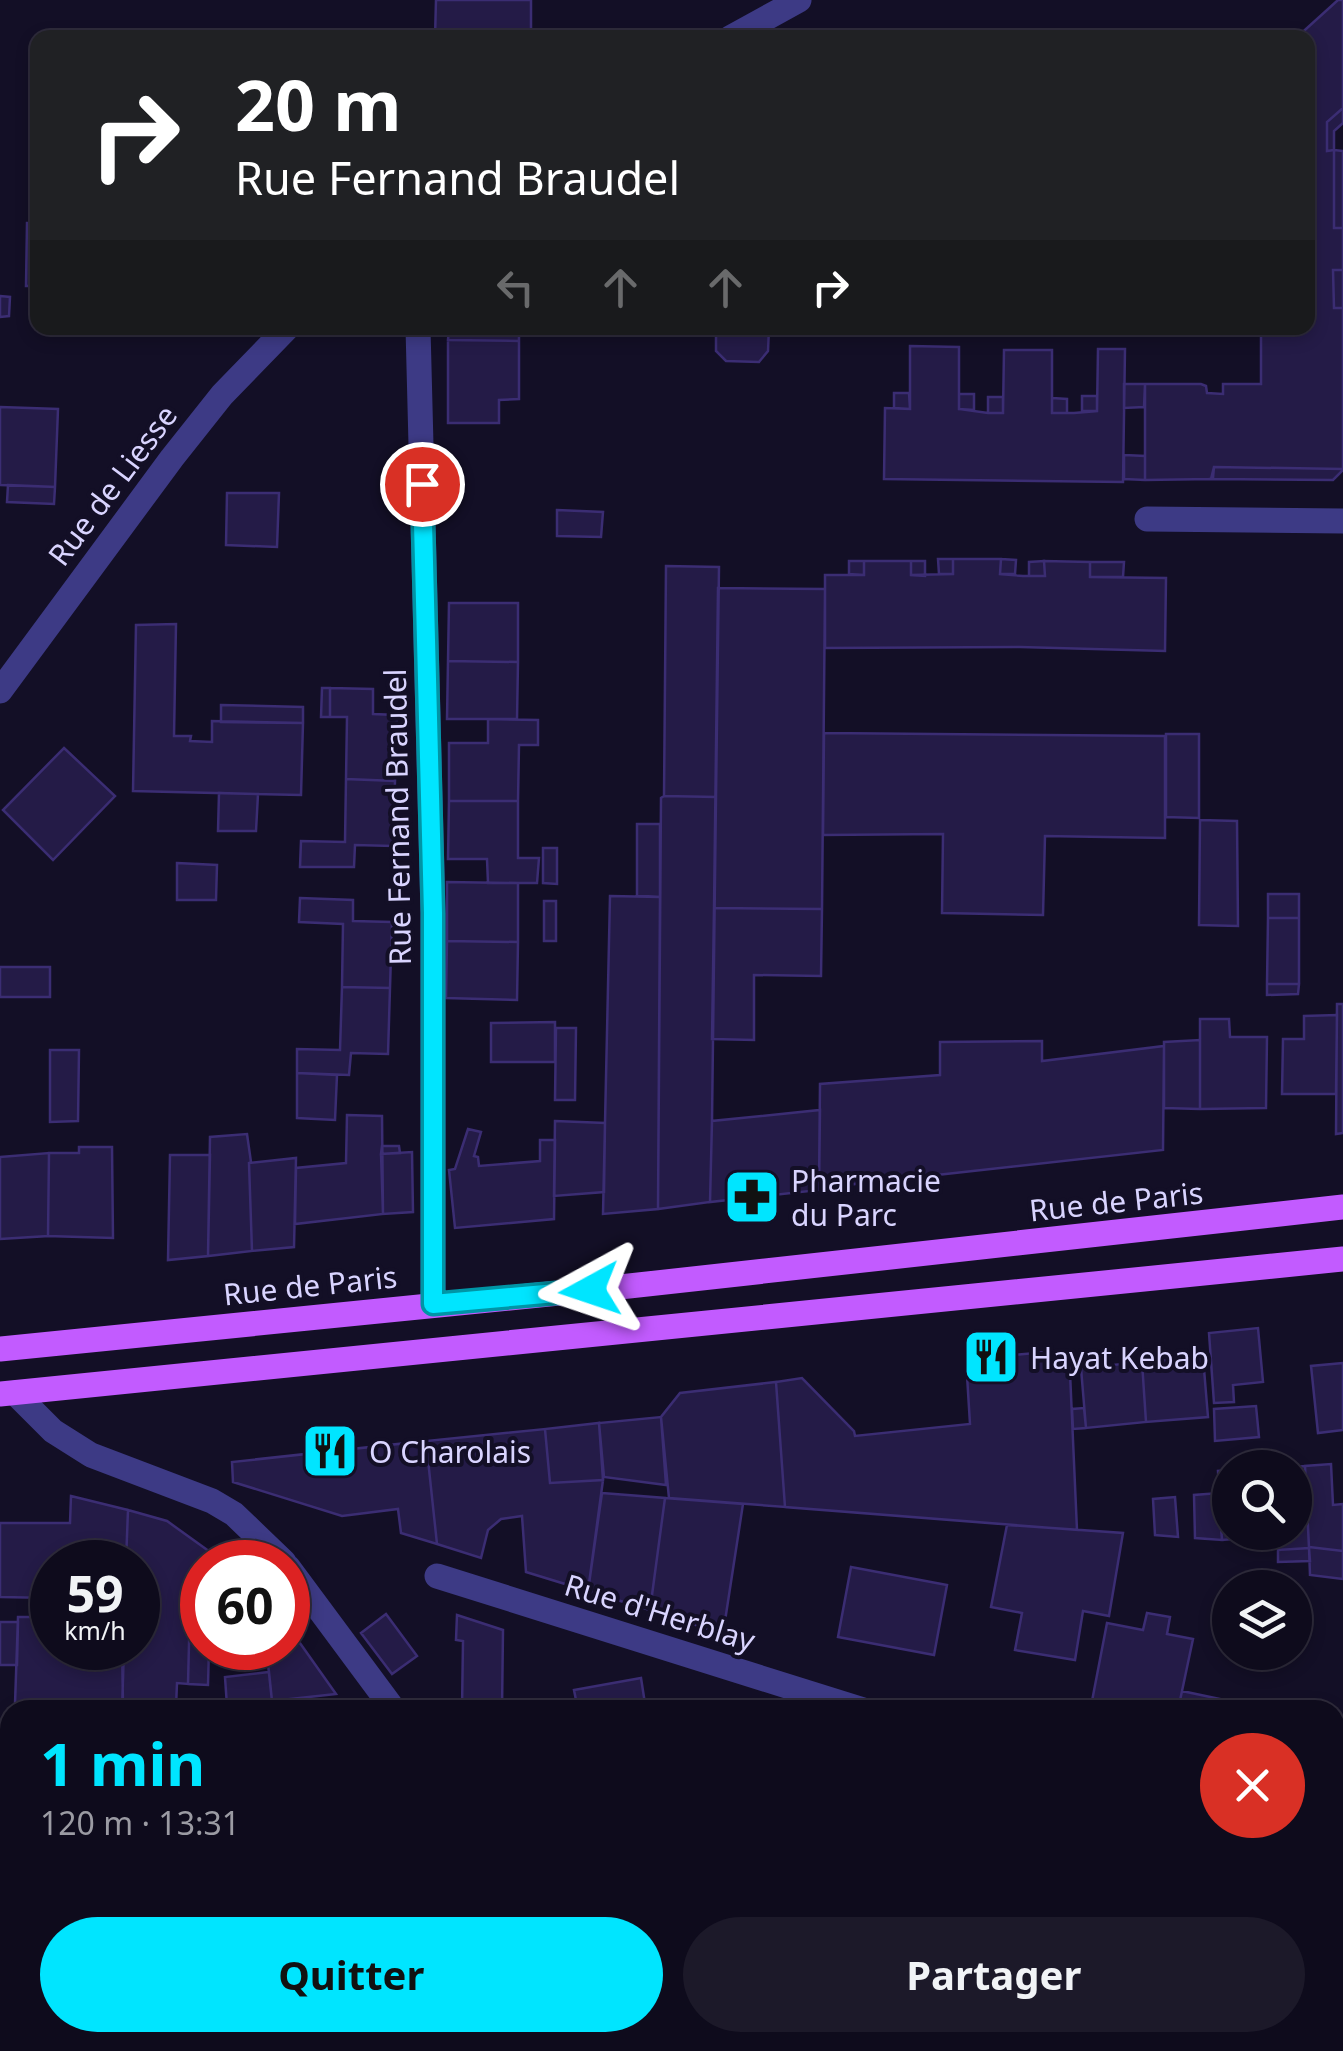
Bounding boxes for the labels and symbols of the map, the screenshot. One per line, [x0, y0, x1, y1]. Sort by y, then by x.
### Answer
street label: Rue de Liesse [38, 396, 186, 574]
pin [380, 442, 465, 527]
street label: Rue Fernand Braudel [374, 668, 420, 966]
place label: Pharmacie du Parc [791, 1160, 941, 1235]
pharmacy icon: Pharmacie du Parc [722, 1167, 782, 1227]
street label: Rue de Paris [1027, 1171, 1205, 1231]
position arrow [538, 1238, 642, 1342]
street label: Rue de Paris [221, 1255, 399, 1315]
restaurant icon: Hayat Kebab [961, 1327, 1021, 1387]
place label: Hayat Kebab [1030, 1337, 1209, 1378]
restaurant icon: O Charolais [300, 1421, 360, 1481]
place label: O Charolais [369, 1431, 531, 1472]
speed limit sign: 60 [180, 1540, 310, 1670]
street label: Rue d'Herblay [560, 1564, 761, 1661]

